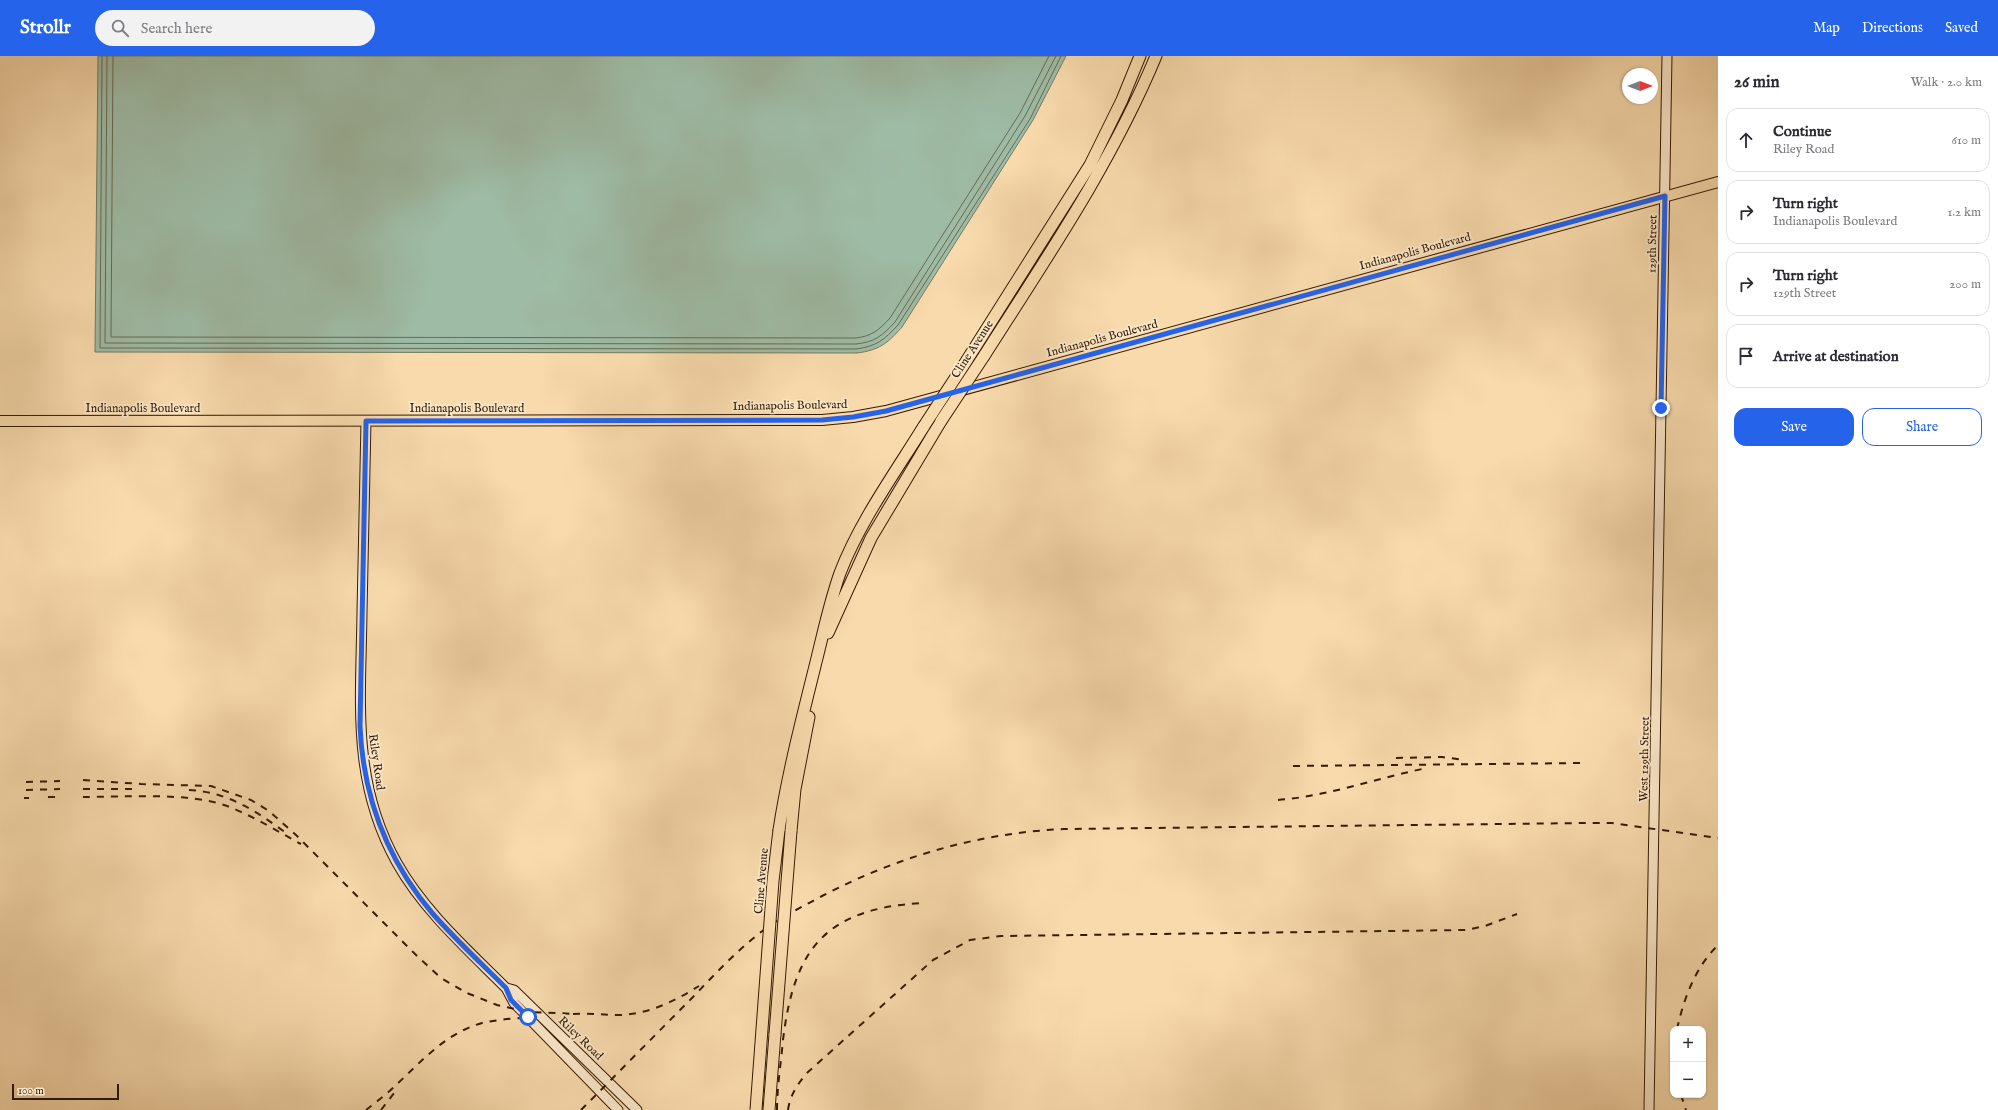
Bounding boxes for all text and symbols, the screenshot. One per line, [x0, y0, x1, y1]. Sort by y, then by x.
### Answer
search box [95, 10, 375, 46]
text: Strollr [20, 16, 71, 40]
icon: search [109, 17, 131, 39]
text: Search here [141, 19, 212, 38]
text: Map [1813, 19, 1840, 37]
text: Directions [1862, 19, 1923, 37]
text: Saved [1945, 19, 1978, 37]
north arrow [1622, 68, 1658, 104]
text: 26 min [1734, 72, 1780, 93]
text: Walk · 2.0 km [1911, 74, 1982, 91]
text: Continue [1773, 122, 1831, 141]
icon: ahead [1735, 129, 1757, 151]
text: 610 m [1952, 132, 1981, 149]
text: Riley Road [1773, 141, 1834, 158]
text: Turn right [1773, 194, 1838, 213]
icon: right [1735, 201, 1757, 223]
text: 1.2 km [1947, 204, 1981, 221]
text: Indianapolis Boulevard [1773, 213, 1897, 230]
street label: 129th Street [1644, 215, 1661, 273]
street label: Indianapolis Boulevard [1358, 229, 1473, 275]
text: Turn right [1773, 266, 1838, 285]
icon: right [1735, 273, 1757, 295]
text: 200 m [1949, 276, 1981, 293]
text: 129th Street [1773, 285, 1836, 302]
street label: Indianapolis Boulevard [1045, 316, 1160, 362]
street label: Cline Avenue [948, 317, 997, 381]
icon: arrive [1735, 345, 1757, 367]
text: Arrive at destination [1773, 347, 1899, 366]
street label: Indianapolis Boulevard [732, 397, 848, 415]
route end [1652, 399, 1670, 417]
street label: Indianapolis Boulevard [86, 401, 201, 417]
street label: Indianapolis Boulevard [410, 401, 525, 417]
button: Save [1734, 408, 1854, 446]
button: Share [1862, 408, 1982, 446]
street label: West 129th Street [1636, 716, 1653, 802]
street label: Riley Road [365, 733, 388, 792]
street label: Cline Avenue [751, 847, 772, 915]
route start [519, 1008, 537, 1026]
street label: Riley Road [555, 1013, 607, 1064]
map controls [1670, 1026, 1706, 1098]
button: + [1670, 1026, 1706, 1062]
button: − [1670, 1062, 1706, 1098]
scale bar [12, 1082, 119, 1101]
text: 100 m [18, 1084, 44, 1098]

